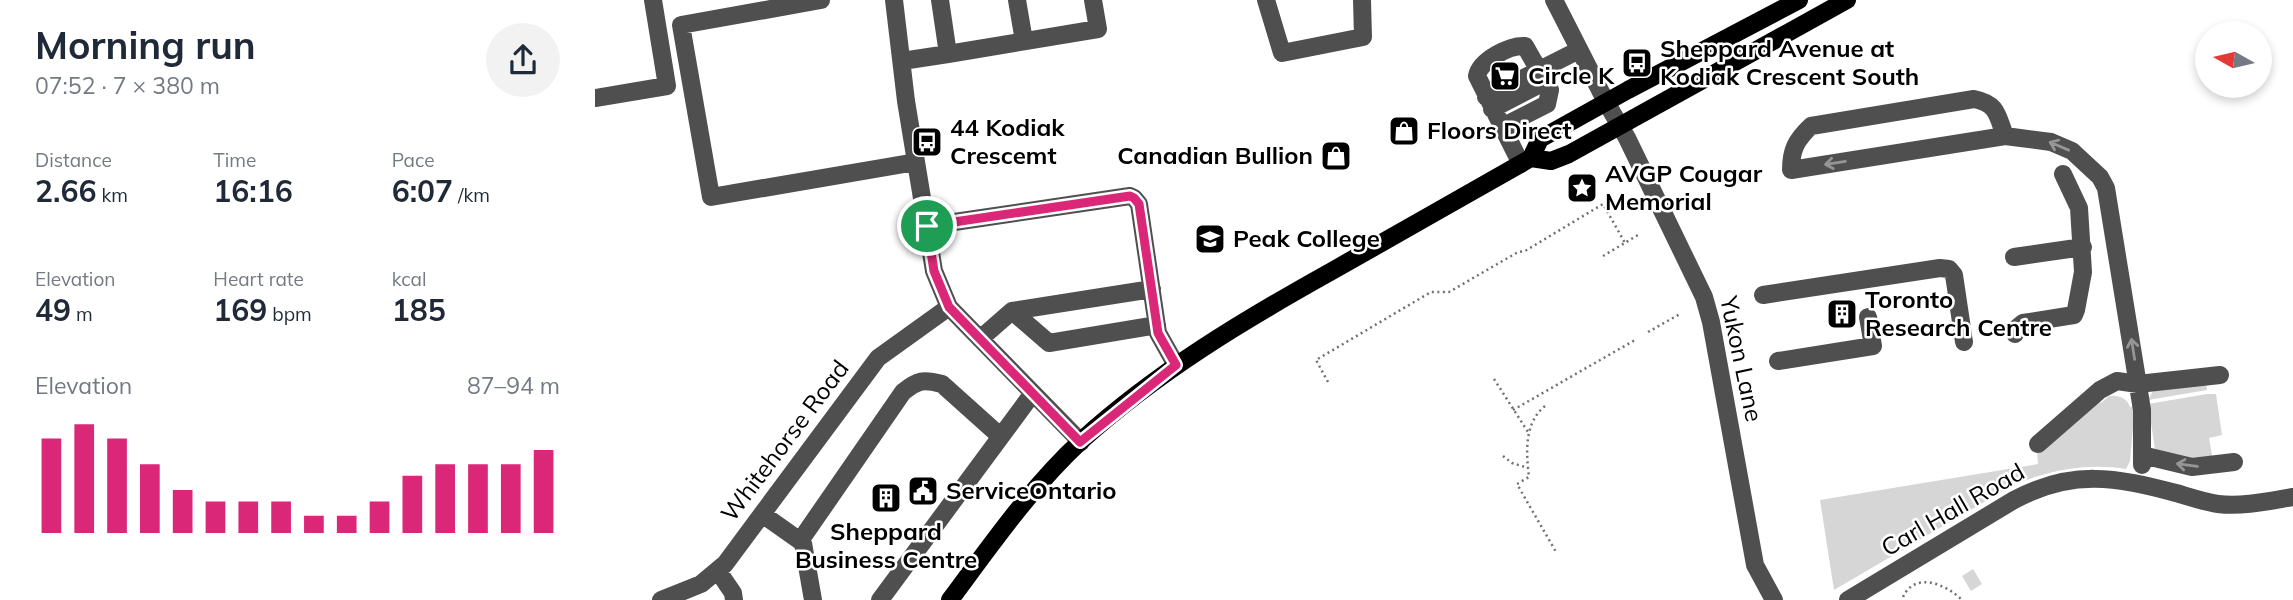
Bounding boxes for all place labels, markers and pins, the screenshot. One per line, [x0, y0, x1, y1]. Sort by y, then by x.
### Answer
place label: Sheppard Avenue at Kodiak Crescent South [1660, 33, 1919, 91]
bus stop icon: Sheppard Avenue at Kodiak Crescent South [1620, 46, 1654, 80]
supermarket icon: Circle K [1488, 59, 1522, 93]
place label: Circle K [1528, 60, 1615, 90]
place label: 44 Kodiak Crescemt [950, 112, 1065, 170]
shop icon: Floors Direct [1387, 114, 1421, 148]
place label: Floors Direct [1427, 115, 1572, 145]
bus stop icon: 44 Kodiak Crescemt [910, 125, 944, 159]
shop icon: Canadian Bullion [1319, 139, 1353, 173]
place label: Canadian Bullion [1117, 140, 1313, 170]
place label: AVGP Cougar Memorial [1605, 158, 1763, 216]
place icon: AVGP Cougar Memorial [1565, 171, 1599, 205]
pin [897, 196, 957, 256]
school or university icon: Peak College [1193, 222, 1227, 256]
place label: Peak College [1233, 223, 1380, 253]
place label: Toronto Research Centre [1865, 284, 2052, 342]
building icon: Toronto Research Centre [1825, 297, 1859, 331]
public building icon: ServiceOntario [906, 474, 940, 508]
place label: ServiceOntario [946, 475, 1116, 505]
building icon: Sheppard Business Centre [869, 481, 903, 515]
place label: Sheppard Business Centre [795, 516, 977, 574]

